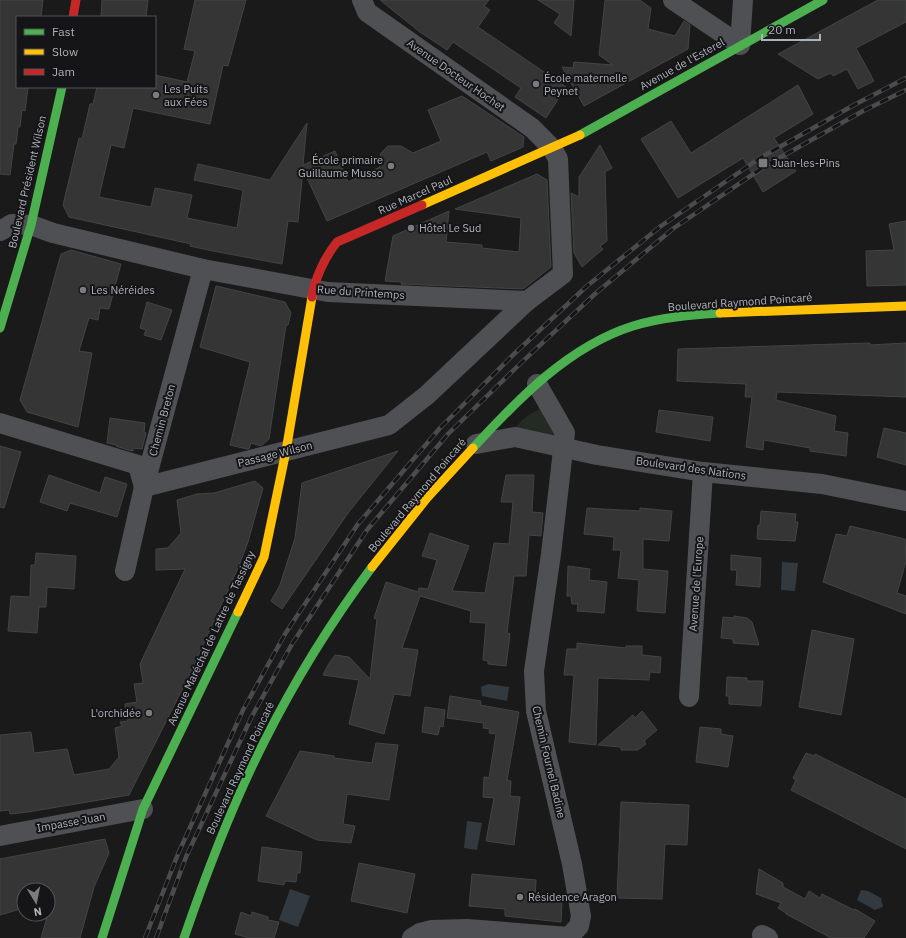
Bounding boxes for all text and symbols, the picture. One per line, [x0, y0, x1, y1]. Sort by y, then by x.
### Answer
legend [16, 16, 156, 88]
scale bar [762, 16, 820, 42]
text: 20 m [768, 22, 796, 37]
text: Fast [52, 24, 75, 39]
street label: Avenue de l'Esterel [637, 35, 727, 93]
street label: Avenue Docteur Hochet [404, 36, 508, 114]
text: Slow [52, 44, 78, 59]
text: Jam [52, 64, 75, 79]
place label: École maternelle Peynet [544, 71, 627, 98]
marker: École maternelle Peynet [531, 79, 541, 89]
place label: Les Puits aux Fées [164, 82, 208, 109]
marker: Les Puits aux Fées [151, 90, 161, 100]
street label: Boulevard Président Wilson [5, 114, 49, 250]
place label: École primaire Guillaume Musso [298, 153, 383, 180]
place label: Juan-les-Pins [772, 156, 840, 170]
marker: Juan-les-Pins [757, 157, 769, 169]
marker: École primaire Guillaume Musso [386, 161, 396, 171]
street label: Rue Marcel Paul [376, 172, 454, 218]
place label: Hôtel Le Sud [419, 221, 481, 235]
marker: Hôtel Le Sud [406, 223, 416, 233]
street label: Rue du Printemps [317, 282, 405, 302]
place label: Les Néréides [91, 283, 155, 297]
marker: Les Néréides [78, 285, 88, 295]
street label: Boulevard Raymond Poincaré [667, 290, 813, 314]
street label: Chemin Breton [146, 383, 178, 457]
street label: Boulevard Raymond Poincaré [365, 435, 469, 555]
street label: Passage Wilson [236, 438, 314, 470]
street label: Boulevard des Nations [635, 453, 747, 483]
street label: Avenue de l'Europe [686, 536, 706, 632]
street label: Avenue Maréchal de Lattre de Tassigny [164, 548, 258, 728]
street label: Boulevard Raymond Poincaré [203, 699, 277, 837]
street label: Chemin Fournel Badine [529, 704, 569, 820]
place label: L'orchidée [91, 706, 141, 720]
marker: L'orchidée [144, 708, 154, 718]
street label: Impasse Juan [36, 809, 106, 835]
north arrow [16, 882, 56, 922]
place label: Résidence Aragon [528, 890, 617, 904]
marker: Résidence Aragon [515, 892, 525, 902]
text: N [33, 904, 43, 919]

